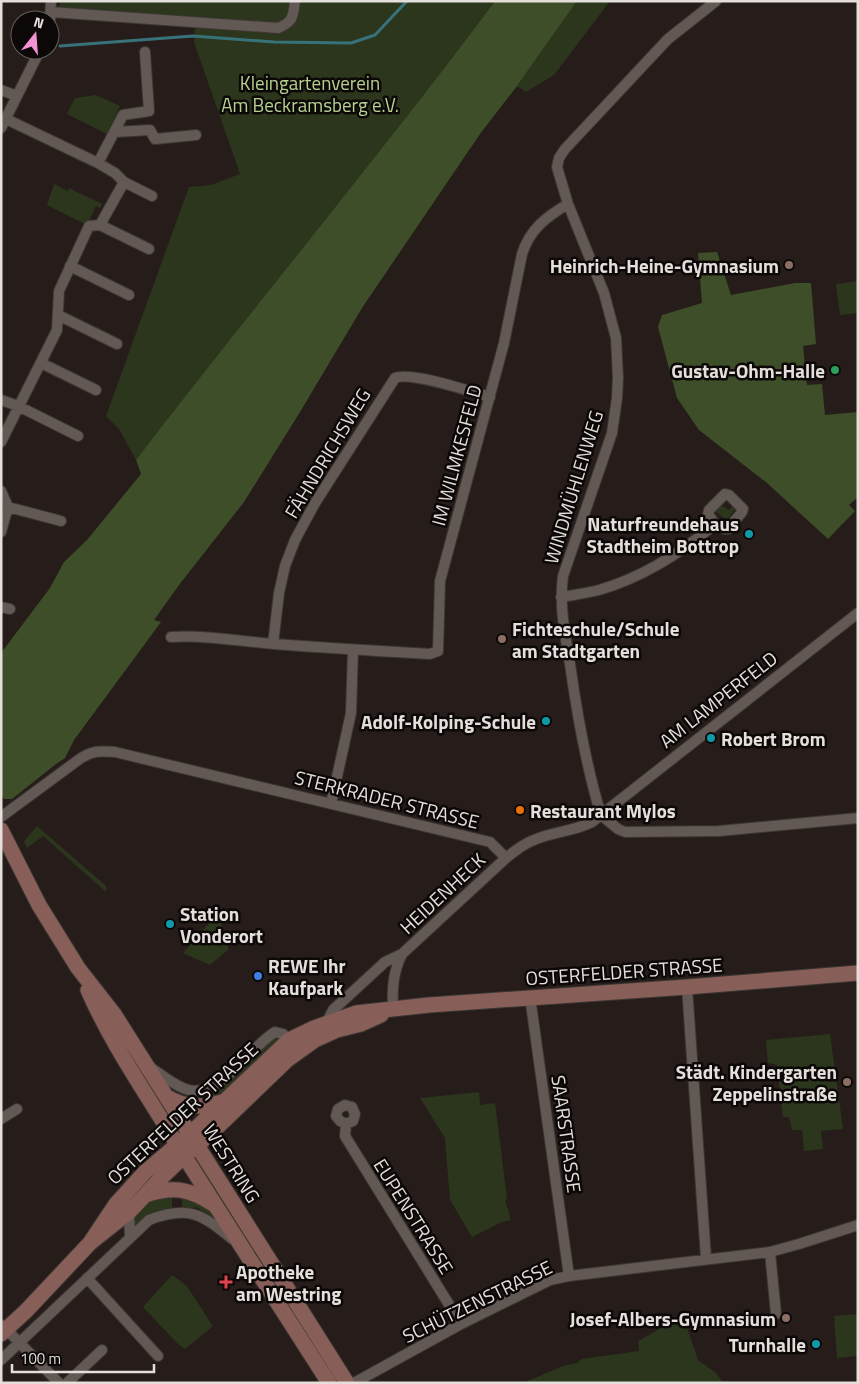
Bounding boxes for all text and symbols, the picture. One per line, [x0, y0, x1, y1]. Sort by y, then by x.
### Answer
north arrow [10, 10, 60, 60]
text: N [31, 11, 47, 34]
park label: Kleingartenverein Am Beckramsberg e.V. [221, 68, 399, 119]
place label: Heinrich-Heine-Gymnasium [550, 251, 779, 280]
marker: Heinrich-Heine-Gymnasium [783, 259, 795, 271]
place label: Gustav-Ohm-Halle [671, 356, 825, 385]
marker: Gustav-Ohm-Halle [829, 364, 841, 376]
street label: IM WILMKESFELD [423, 381, 489, 529]
street label: FÄHNDRICHSWEG [277, 382, 377, 524]
street label: WINDMÜHLENWEG [536, 407, 610, 567]
place label: Naturfreundehaus Stadtheim Bottrop [587, 509, 739, 560]
marker: Naturfreundehaus Stadtheim Bottrop [743, 528, 755, 540]
place label: Fichteschule/Schule am Stadtgarten [512, 614, 680, 665]
marker: Fichteschule/Schule am Stadtgarten [496, 633, 508, 645]
street label: AM LAMPERFELD [653, 643, 783, 755]
place label: Adolf-Kolping-Schule [361, 707, 536, 736]
marker: Adolf-Kolping-Schule [540, 715, 552, 727]
place label: Robert Brom [721, 724, 826, 753]
marker: Robert Brom [705, 732, 717, 744]
street label: STERKRADER STRASSE [292, 762, 482, 836]
place label: Restaurant Mylos [530, 796, 676, 825]
marker: Restaurant Mylos [514, 804, 526, 816]
street label: HEIDENHECK [393, 845, 491, 940]
place label: Station Vonderort [180, 899, 263, 950]
marker: Station Vonderort [164, 918, 176, 930]
street label: OSTERFELDER STRASSE [525, 950, 723, 992]
place label: REWE Ihr Kaufpark [268, 951, 346, 1002]
marker: REWE Ihr Kaufpark [252, 970, 264, 982]
street label: OSTERFELDER STRASSE [100, 1035, 264, 1191]
place label: Städt. Kindergarten Zeppelinstraße [676, 1057, 837, 1108]
street label: SAARSTRASSE [544, 1073, 590, 1195]
marker: Städt. Kindergarten Zeppelinstraße [841, 1076, 853, 1088]
street label: WESTRING [196, 1118, 268, 1208]
street label: EUPENSTRASSE [367, 1153, 461, 1279]
street label: SCHÜTZENSTRASSE [397, 1252, 557, 1350]
place label: Apotheke am Westring [236, 1257, 341, 1308]
marker: Apotheke am Westring [220, 1276, 232, 1288]
place label: Josef-Albers-Gymnasium [570, 1304, 776, 1333]
marker: Josef-Albers-Gymnasium [780, 1312, 792, 1324]
place label: Turnhalle [729, 1330, 806, 1359]
marker: Turnhalle [810, 1338, 822, 1350]
scale bar [12, 1342, 155, 1374]
text: 100 m [20, 1347, 61, 1370]

